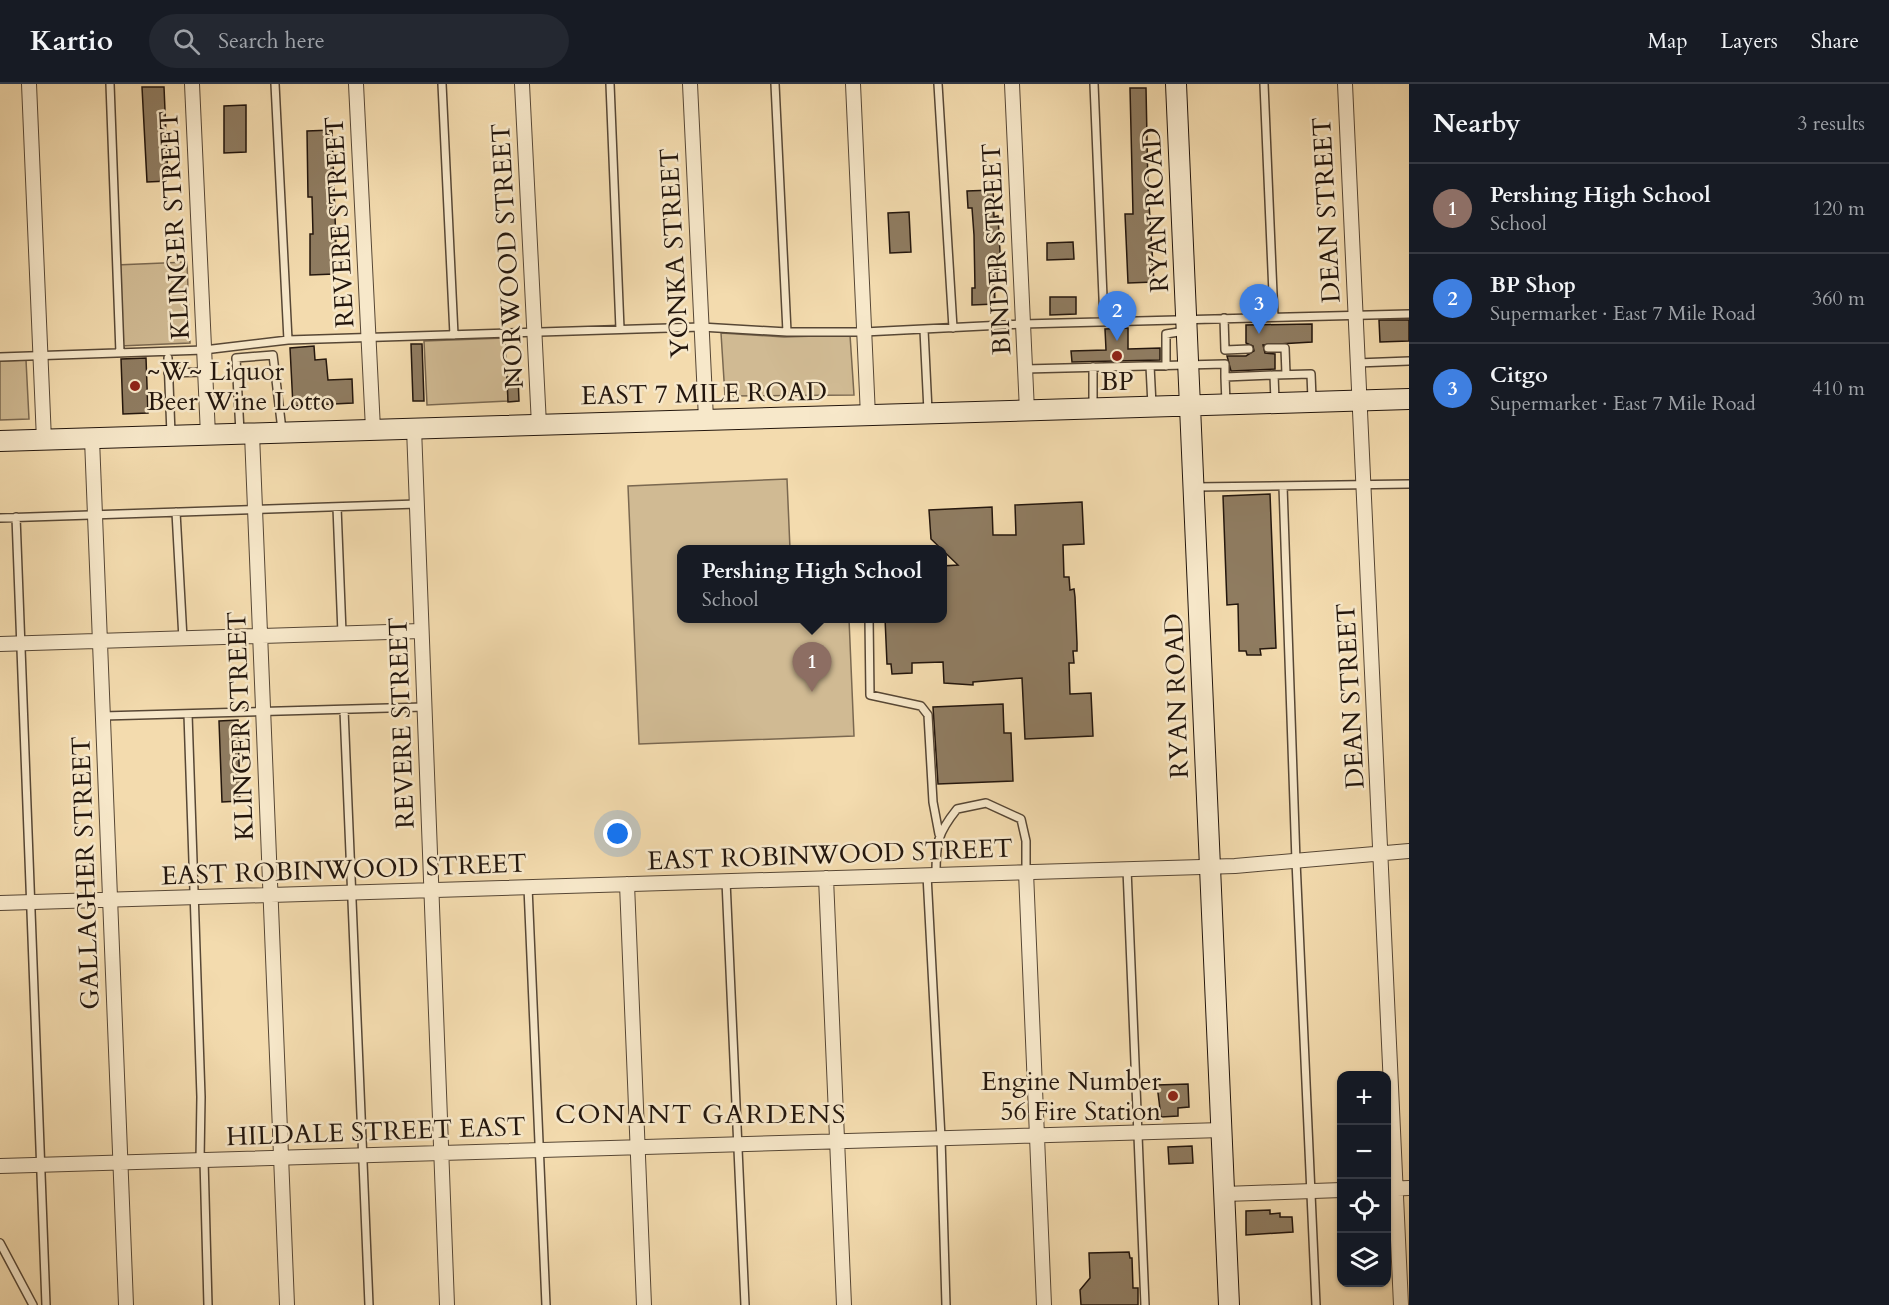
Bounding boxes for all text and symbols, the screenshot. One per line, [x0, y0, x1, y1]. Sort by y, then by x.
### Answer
search box [149, 14, 569, 68]
text: Kartio [30, 22, 113, 60]
icon: search [170, 25, 203, 58]
text: Search here [218, 26, 325, 56]
text: Map [1648, 27, 1688, 56]
text: Layers [1721, 27, 1778, 56]
text: Share [1811, 27, 1859, 56]
text: Nearby [1433, 106, 1521, 141]
street label: KLINGER STREET [151, 110, 198, 340]
text: 3 results [1797, 110, 1865, 137]
street label: REVERE STREET [316, 115, 363, 329]
street label: DEAN STREET [1304, 116, 1349, 304]
street label: NORWOOD STREET [483, 122, 532, 390]
street label: RYAN ROAD [1134, 127, 1177, 293]
street label: BINDER STREET [973, 142, 1020, 356]
street label: YONKA STREET [652, 147, 697, 359]
text: Pershing High School [1490, 180, 1711, 210]
text: 1 [1447, 195, 1458, 222]
text: 120 m [1812, 195, 1865, 222]
text: School [1490, 210, 1547, 237]
text: BP Shop [1490, 270, 1576, 300]
pin: 3 [1240, 284, 1278, 334]
text: 2 [1447, 285, 1458, 312]
text: 360 m [1812, 285, 1865, 312]
pin: 2 [1098, 292, 1136, 341]
text: Supermarket · East 7 Mile Road [1490, 300, 1756, 327]
marker: BP [1110, 349, 1124, 363]
place label: ~W~ Liquor Beer Wine Lotto [147, 354, 335, 419]
text: Citgo [1490, 360, 1548, 390]
place label: BP [1100, 364, 1134, 399]
street label: EAST 7 MILE ROAD [581, 374, 827, 413]
text: 3 [1447, 375, 1458, 402]
text: 410 m [1812, 375, 1865, 402]
marker: ~W~ Liquor Beer Wine Lotto [128, 379, 142, 393]
text: Supermarket · East 7 Mile Road [1490, 390, 1756, 417]
popup [677, 545, 947, 623]
text: Pershing High School [702, 556, 922, 586]
text: School [702, 586, 759, 613]
street label: DEAN STREET [1328, 602, 1373, 790]
street label: KLINGER STREET [219, 611, 262, 841]
street label: RYAN ROAD [1156, 613, 1197, 779]
street label: REVERE STREET [380, 617, 423, 829]
pin: 1 [792, 642, 832, 692]
street label: GALLAGHER STREET [63, 736, 108, 1010]
your location [603, 819, 632, 848]
street label: EAST ROBINWOOD STREET [647, 831, 1013, 878]
street label: EAST ROBINWOOD STREET [161, 846, 527, 893]
place label: Engine Number 56 Fire Station [981, 1064, 1162, 1129]
map controls [1337, 1071, 1391, 1287]
button: + [1337, 1071, 1391, 1125]
marker: Engine Number 56 Fire Station [1166, 1089, 1180, 1103]
district label: CONANT GARDENS [555, 1096, 847, 1133]
street label: HILDALE STREET EAST [226, 1109, 526, 1154]
button: − [1337, 1125, 1391, 1179]
button: locate [1337, 1179, 1391, 1233]
button: layers [1337, 1233, 1391, 1287]

